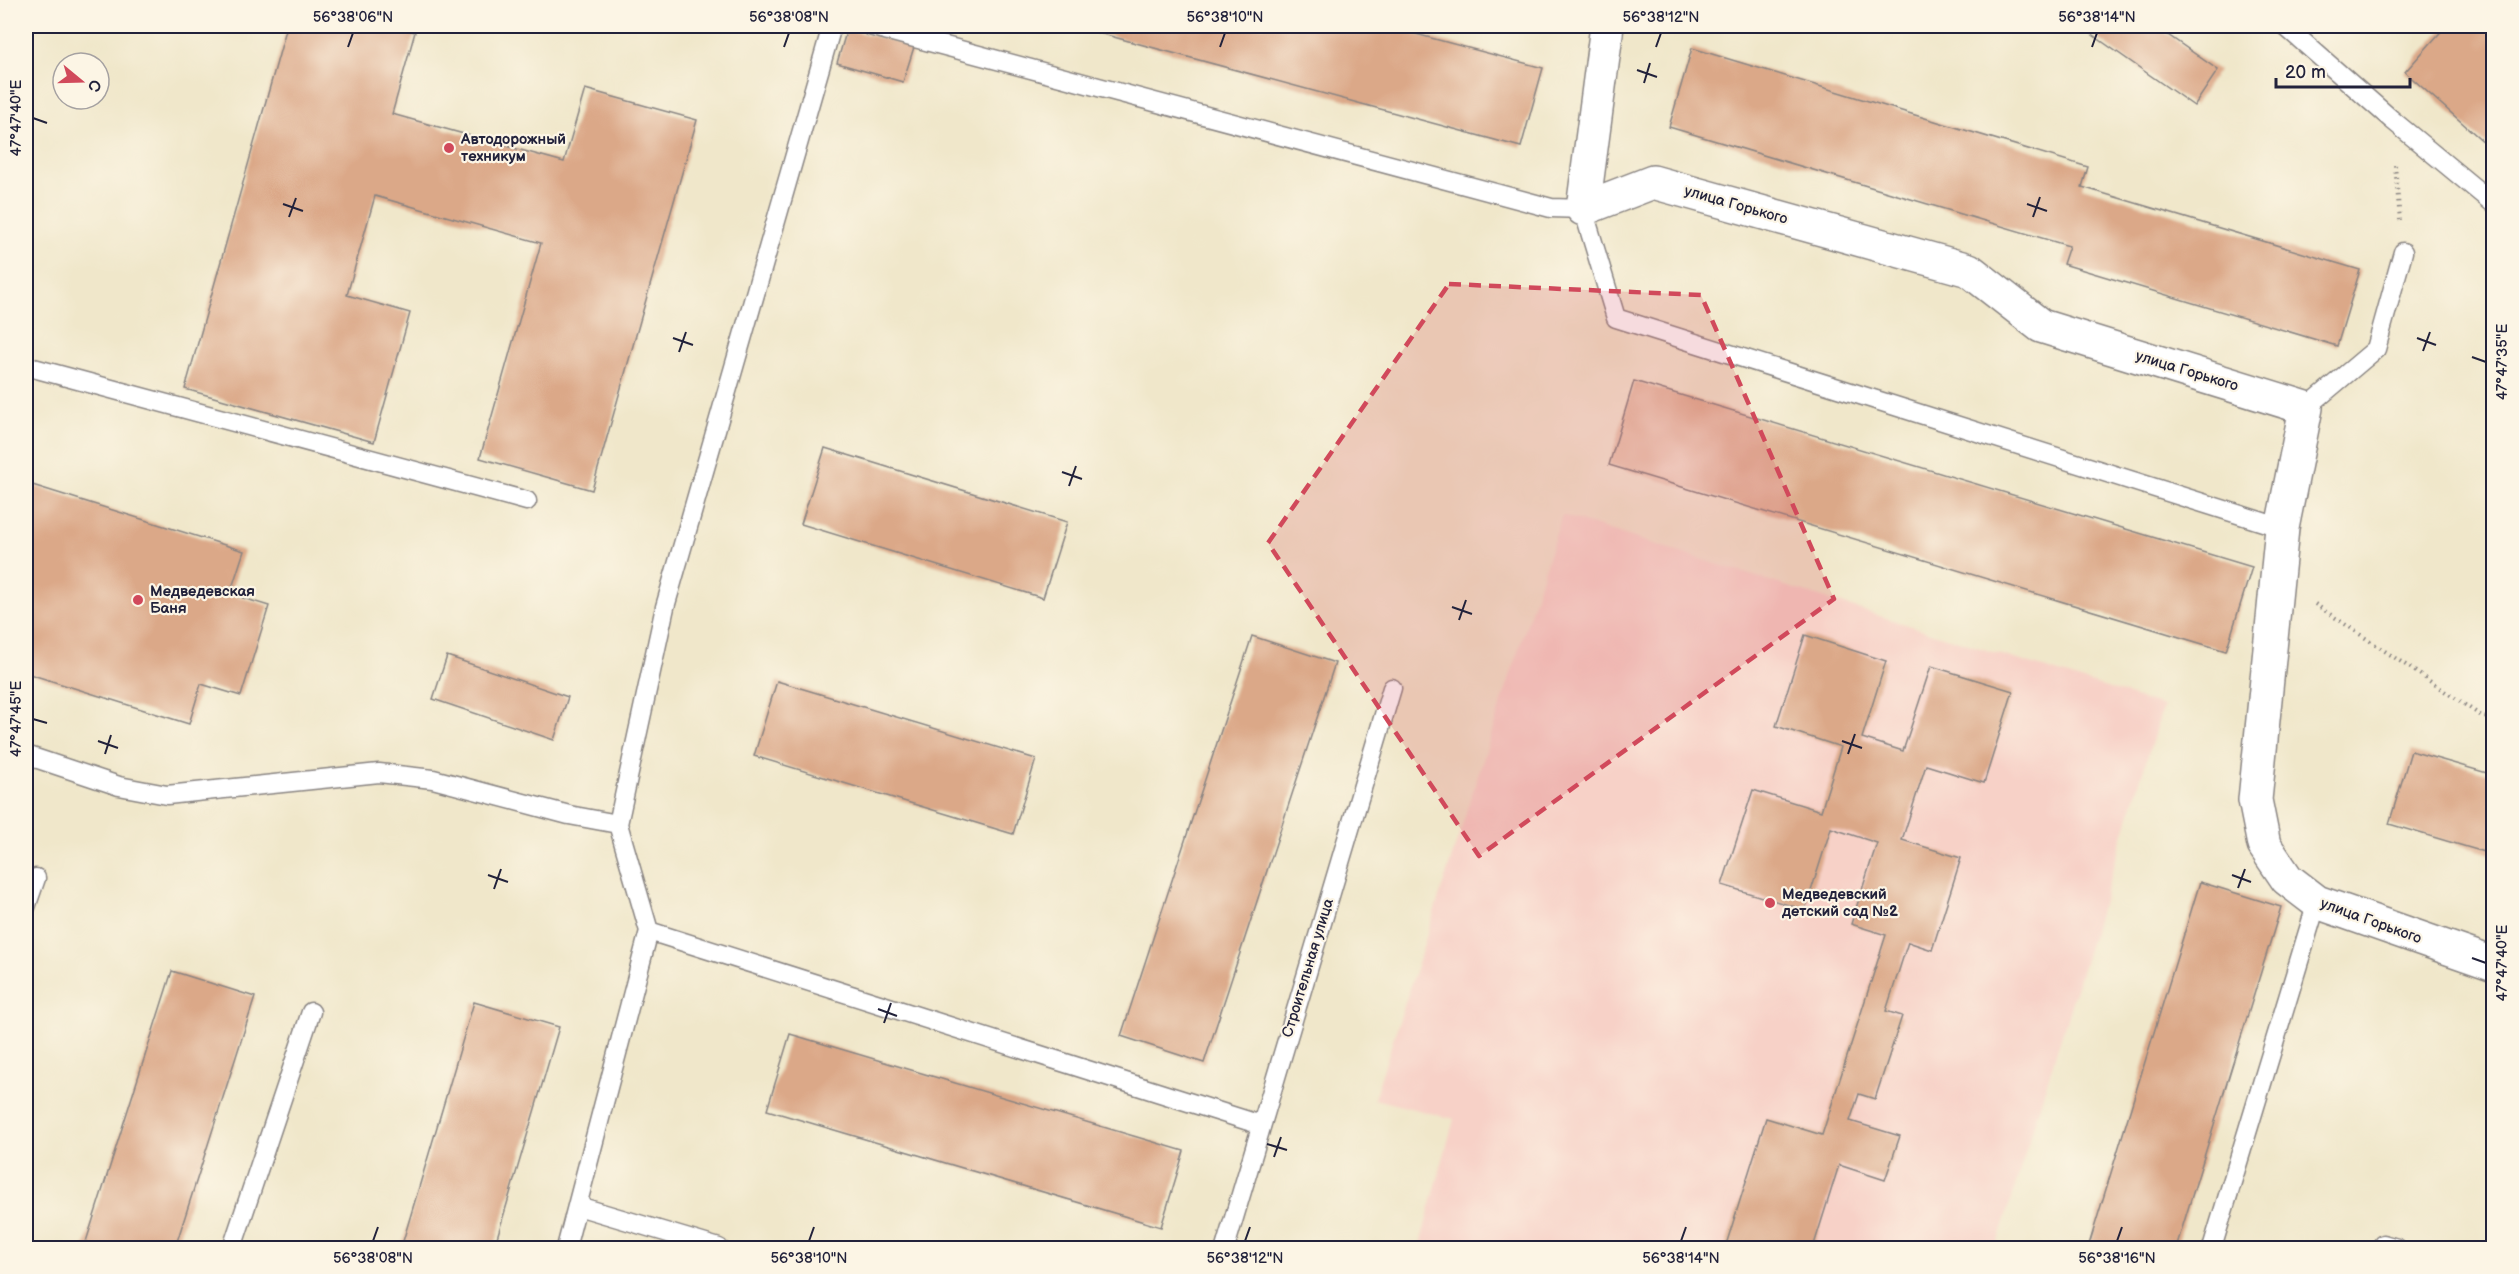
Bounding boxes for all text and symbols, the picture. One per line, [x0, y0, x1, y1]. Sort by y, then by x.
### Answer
text: 56°38'06"N [313, 8, 393, 27]
text: 56°38'08"N [749, 8, 829, 27]
text: 56°38'10"N [1186, 8, 1264, 27]
text: 56°38'12"N [1622, 8, 1700, 27]
text: 56°38'14"N [2058, 8, 2136, 27]
north arrow [51, 51, 111, 111]
scale bar [2276, 51, 2410, 89]
text: 20 m [2285, 62, 2326, 83]
text: С [83, 77, 105, 94]
text: 47°47'40"E [7, 80, 26, 156]
place label: Автодорожный техникум [460, 130, 566, 166]
marker: Автодорожный техникум [442, 141, 456, 155]
street label: улица Горького [1682, 181, 1790, 229]
text: 47°47'35"E [2493, 324, 2512, 400]
street label: улица Горького [2133, 346, 2241, 396]
place label: Медведевская Баня [150, 582, 255, 618]
marker: Медведевская Баня [131, 593, 145, 607]
text: 47°47'45"E [7, 681, 26, 757]
place label: Медведевский детский сад №2 [1781, 885, 1898, 921]
street label: улица Горького [2318, 894, 2424, 948]
street label: Строительная улица [1278, 896, 1338, 1040]
marker: Медведевский детский сад №2 [1763, 896, 1777, 910]
text: 47°47'40"E [2493, 925, 2512, 1001]
text: 56°38'08"N [333, 1249, 413, 1268]
text: 56°38'10"N [770, 1249, 848, 1268]
text: 56°38'12"N [1206, 1249, 1284, 1268]
text: 56°38'14"N [1642, 1249, 1720, 1268]
text: 56°38'16"N [2078, 1249, 2156, 1268]

